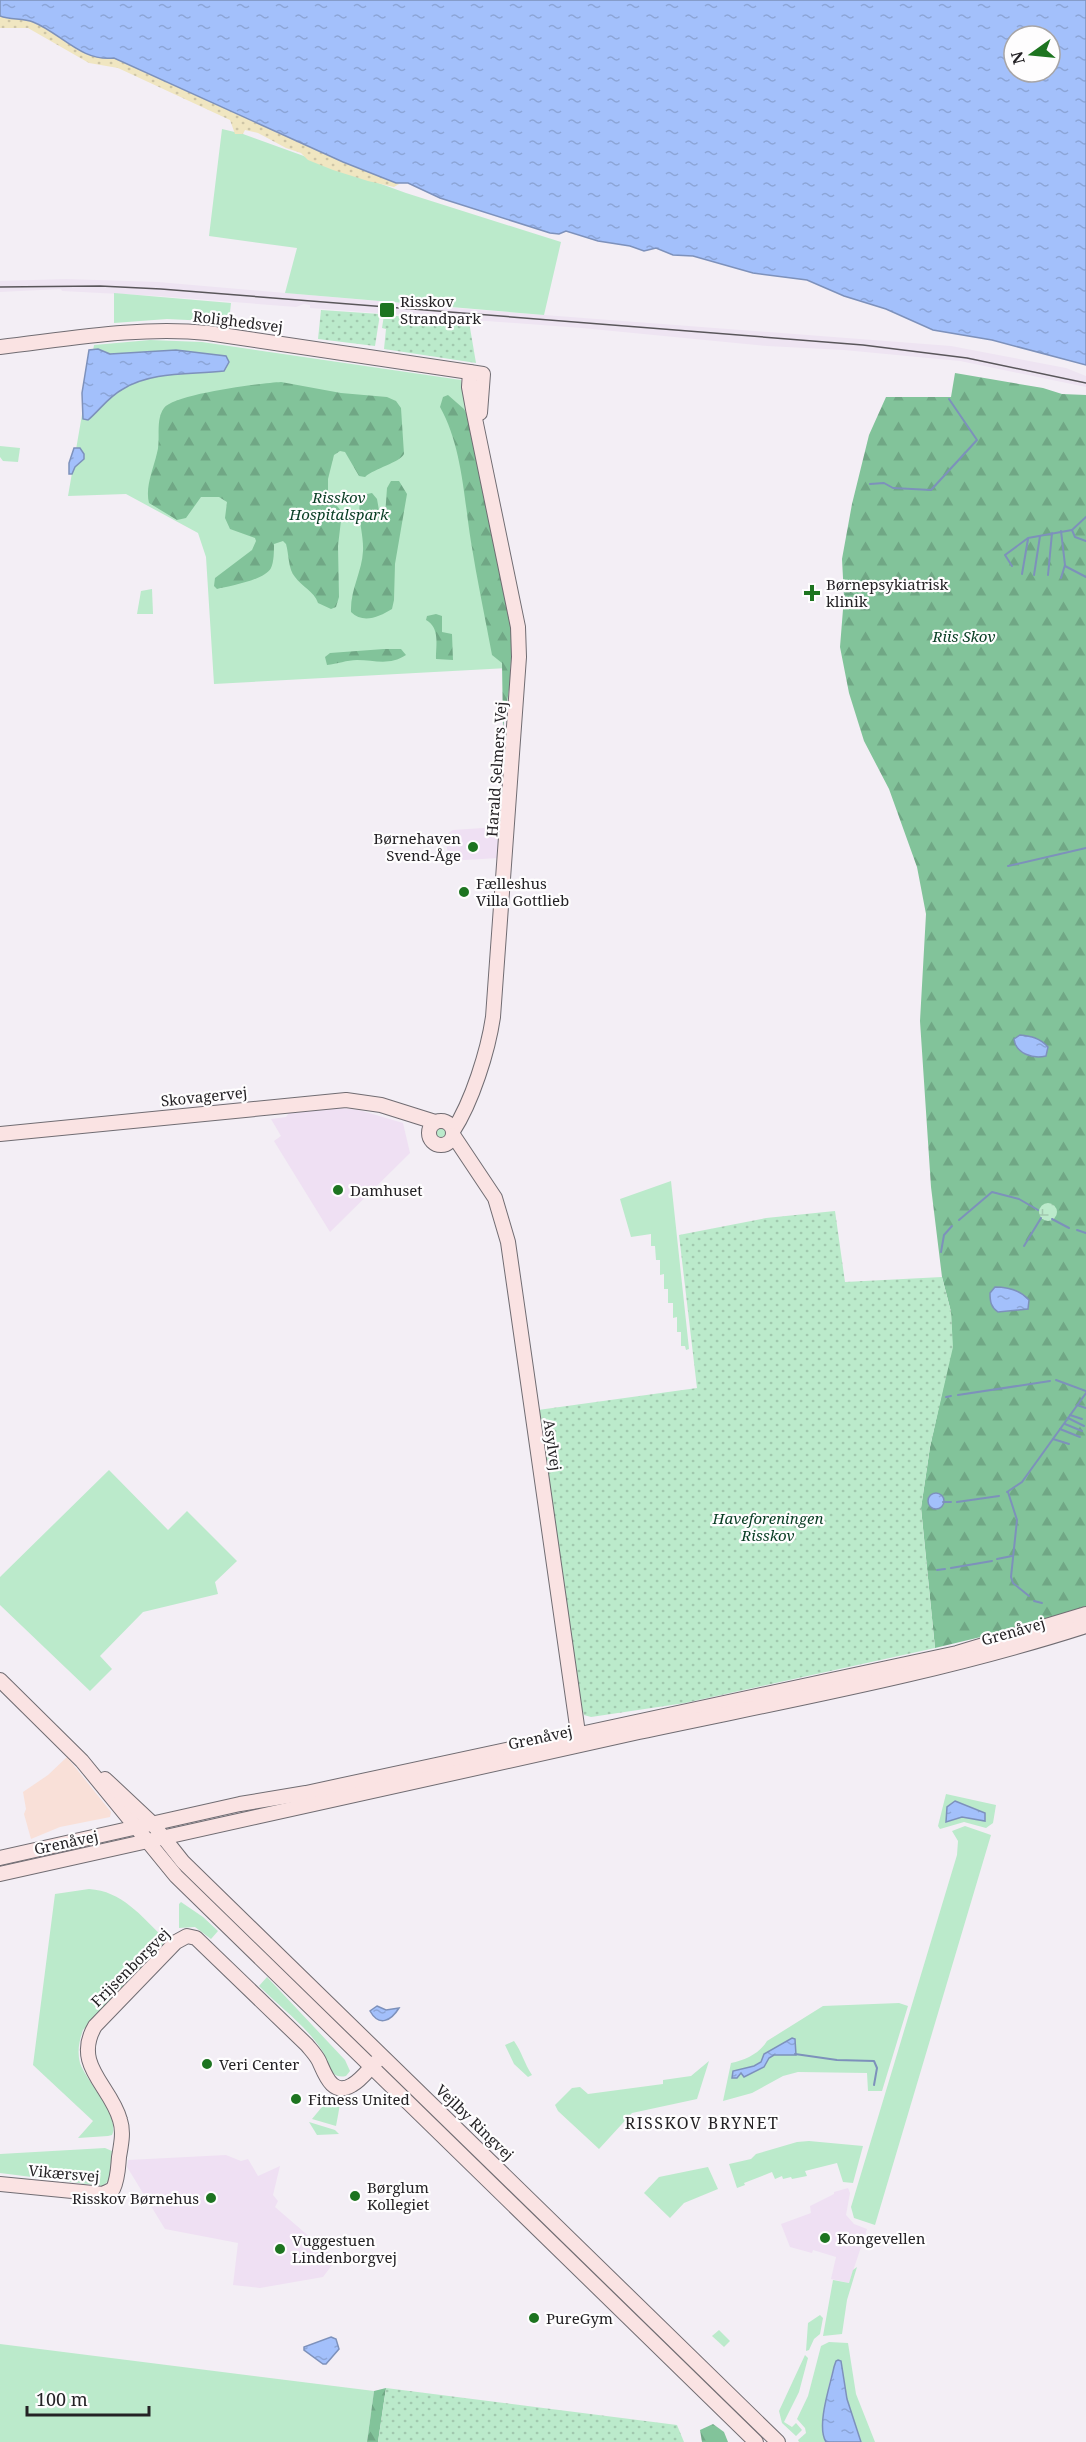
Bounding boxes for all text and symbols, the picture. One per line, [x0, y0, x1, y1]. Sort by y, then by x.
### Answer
north arrow [1002, 24, 1062, 84]
text: N [1005, 49, 1030, 67]
place label: Risskov Strandpark [400, 291, 481, 328]
marker: Risskov Strandpark [378, 301, 396, 319]
street label: Rolighedsvej [192, 306, 284, 336]
park label: Risskov Hospitalspark [288, 487, 389, 524]
place label: Børnepsykiatrisk klinik [826, 574, 949, 611]
marker: Børnepsykiatrisk klinik [803, 584, 821, 602]
park label: Riis Skov [931, 626, 996, 646]
street label: Harald Selmers Vej [481, 701, 511, 837]
place label: Børnehaven Svend-Åge [373, 828, 461, 865]
marker: Børnehaven Svend-Åge [466, 840, 480, 854]
place label: Fælleshus Villa Gottlieb [476, 873, 569, 910]
marker: Fælleshus Villa Gottlieb [457, 885, 471, 899]
street label: Skovagervej [160, 1082, 248, 1110]
place label: Damhuset [350, 1180, 423, 1200]
marker: Damhuset [331, 1183, 345, 1197]
street label: Asylvej [540, 1418, 566, 1472]
park label: Haveforeningen Risskov [712, 1508, 823, 1545]
street label: Grenåvej [979, 1612, 1047, 1650]
street label: Grenåvej [506, 1720, 574, 1754]
street label: Grenåvej [32, 1825, 100, 1859]
street label: Frijsenborgvej [86, 1923, 174, 2011]
place label: Veri Center [219, 2054, 299, 2074]
marker: Veri Center [200, 2057, 214, 2071]
street label: Vejlby Ringvej [432, 2080, 518, 2164]
place label: Fitness United [308, 2089, 410, 2109]
marker: Fitness United [289, 2092, 303, 2106]
district label: RISSKOV BRYNET [625, 2112, 779, 2134]
street label: Vikærsvej [28, 2160, 100, 2186]
place label: Børglum Kollegiet [367, 2177, 429, 2214]
place label: Risskov Børnehus [72, 2188, 199, 2208]
marker: Børglum Kollegiet [348, 2189, 362, 2203]
marker: Risskov Børnehus [204, 2191, 218, 2205]
place label: Kongevellen [837, 2228, 926, 2248]
place label: Vuggestuen Lindenborgvej [292, 2230, 397, 2267]
marker: Kongevellen [818, 2231, 832, 2245]
marker: Vuggestuen Lindenborgvej [273, 2242, 287, 2256]
place label: PureGym [546, 2308, 613, 2328]
marker: PureGym [527, 2311, 541, 2325]
scale bar [27, 2379, 148, 2417]
text: 100 m [36, 2387, 88, 2411]

